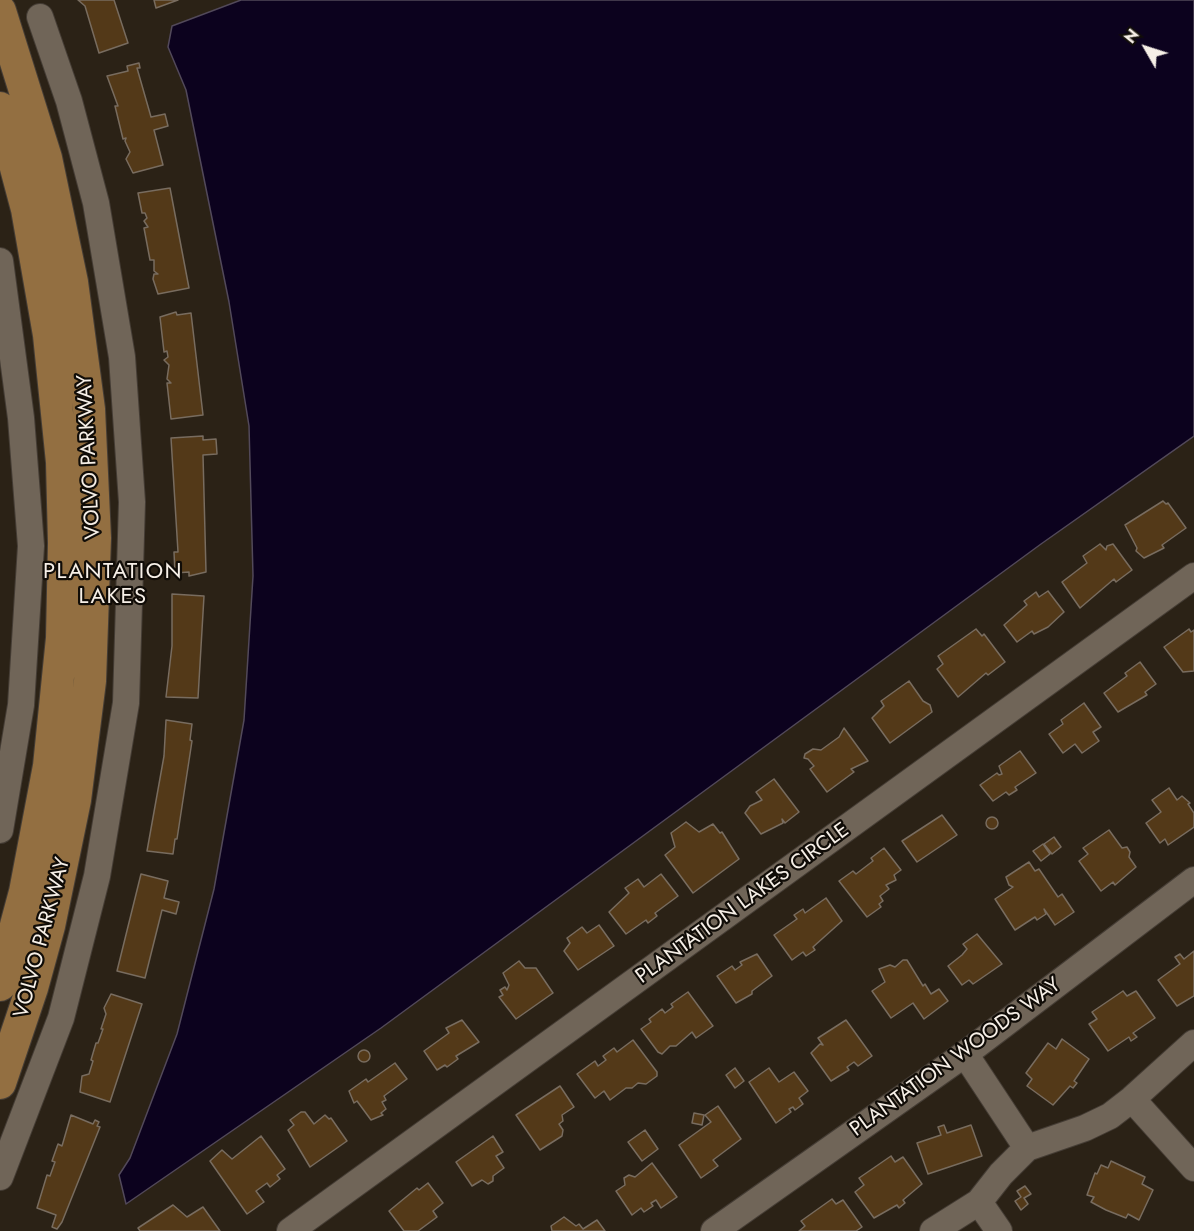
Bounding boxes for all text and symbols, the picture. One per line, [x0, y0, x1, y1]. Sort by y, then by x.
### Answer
north arrow [1116, 18, 1176, 78]
text: N [1119, 24, 1145, 49]
street label: VOLVO PARKWAY [73, 374, 107, 540]
district label: PLANTATION LAKES [43, 560, 183, 612]
street label: PLANTATION LAKES CIRCLE [631, 818, 855, 990]
street label: VOLVO PARKWAY [9, 855, 77, 1021]
street label: PLANTATION WOODS WAY [846, 973, 1066, 1143]

